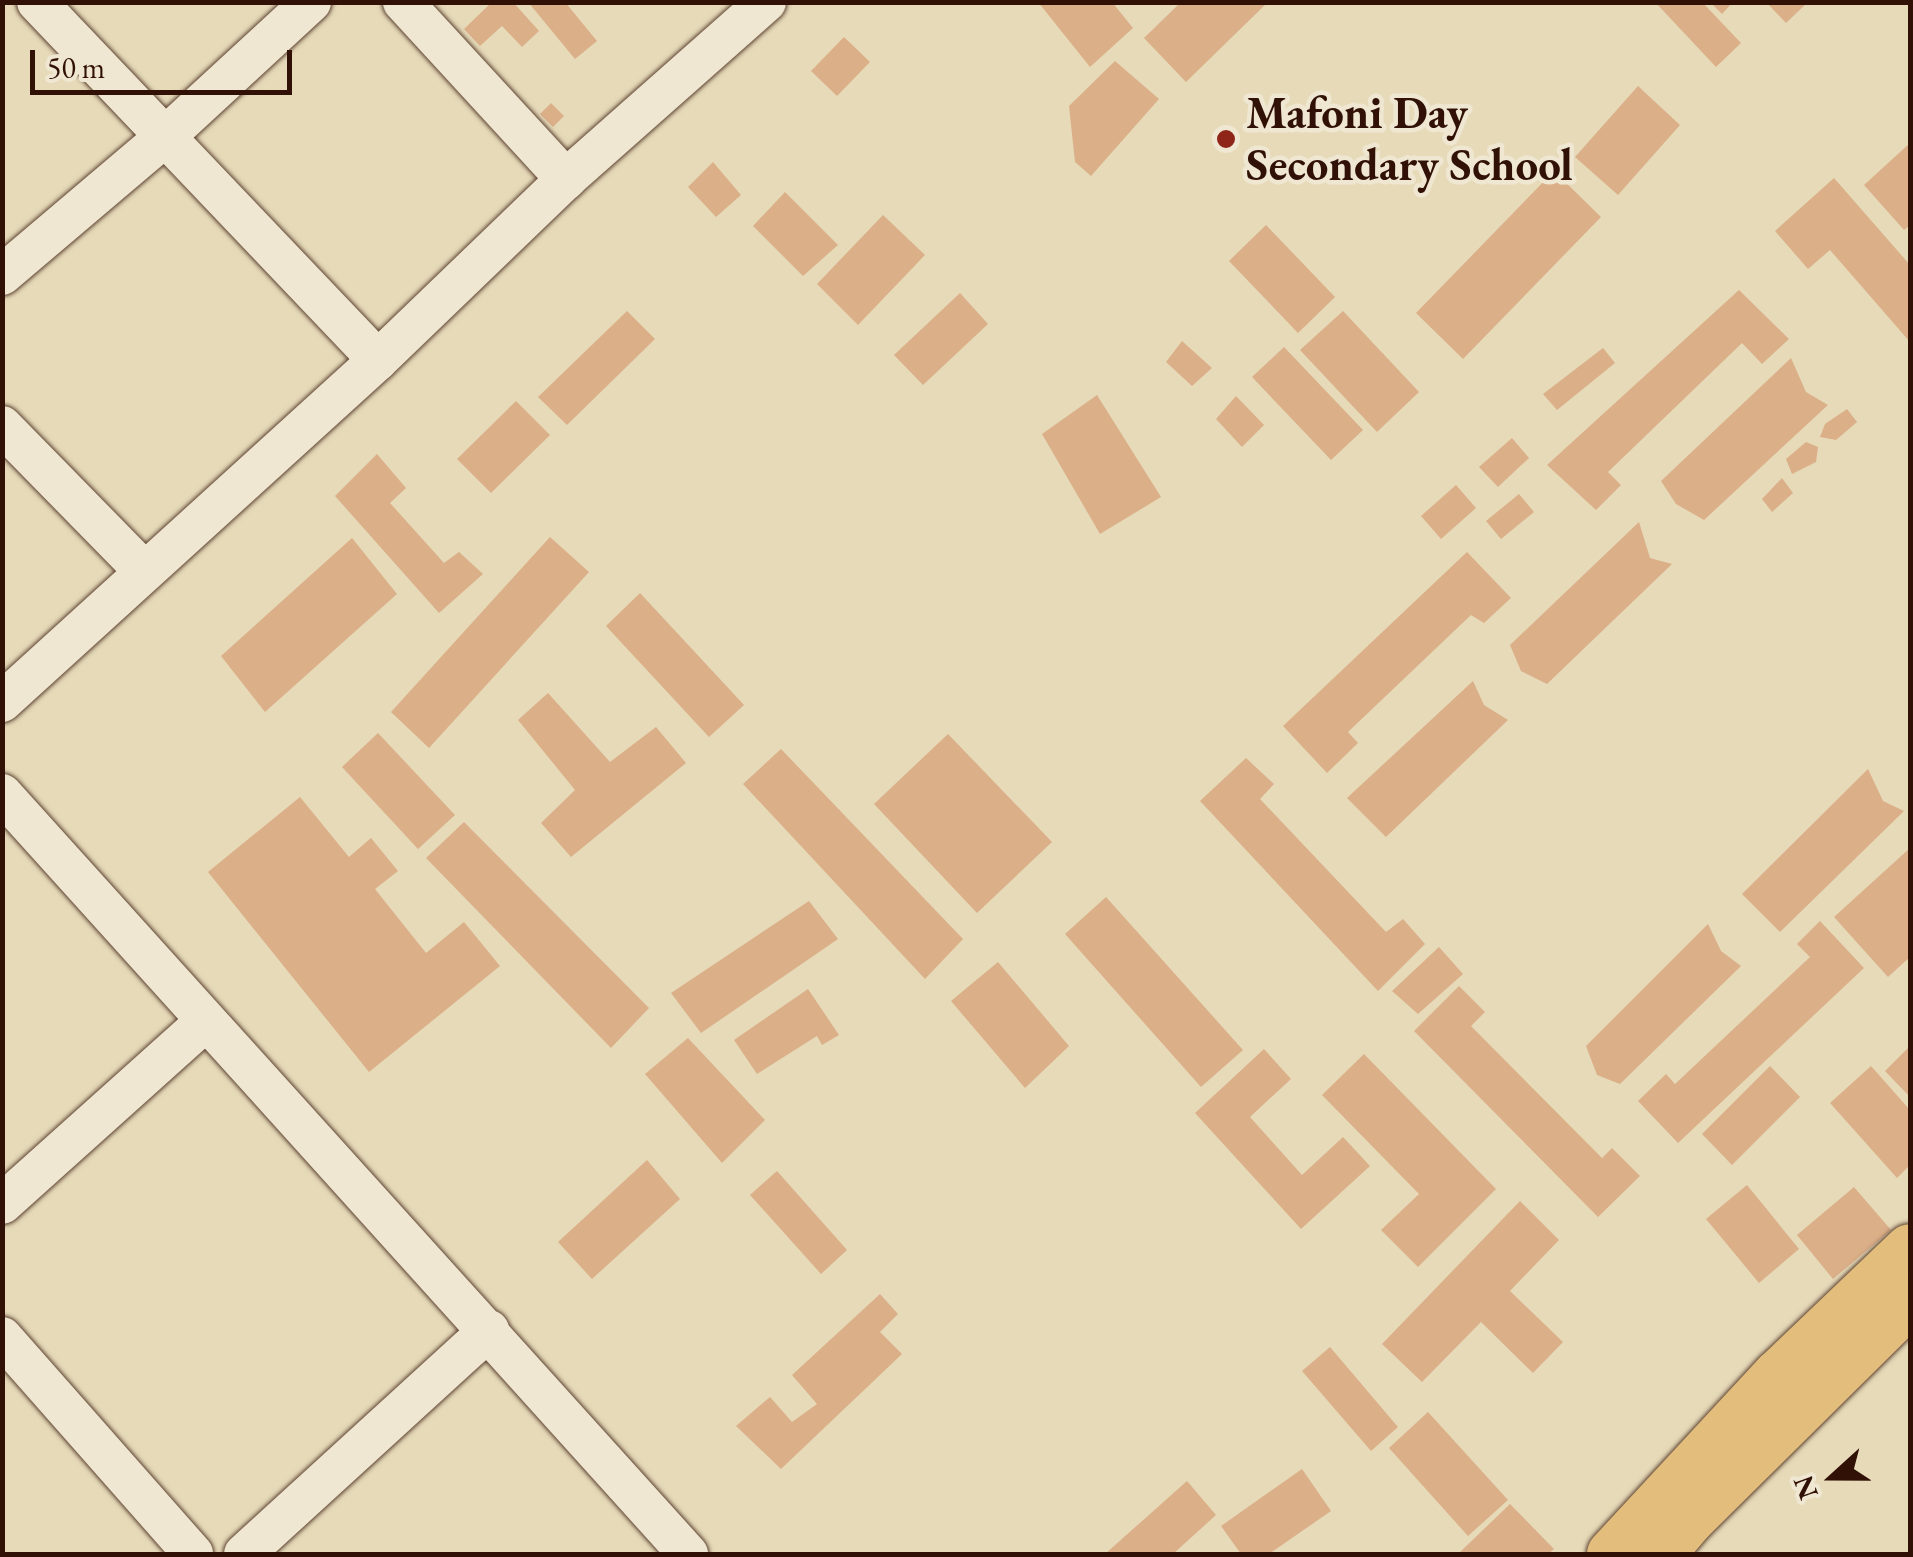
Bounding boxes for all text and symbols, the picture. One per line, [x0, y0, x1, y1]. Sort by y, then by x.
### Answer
scale bar [35, 30, 298, 92]
text: 50 m [47, 48, 105, 87]
place label: Mafoni Day Secondary School [1246, 86, 1573, 192]
marker: Mafoni Day Secondary School [1215, 128, 1237, 150]
north arrow [1783, 1427, 1883, 1527]
text: N [1784, 1471, 1826, 1505]

